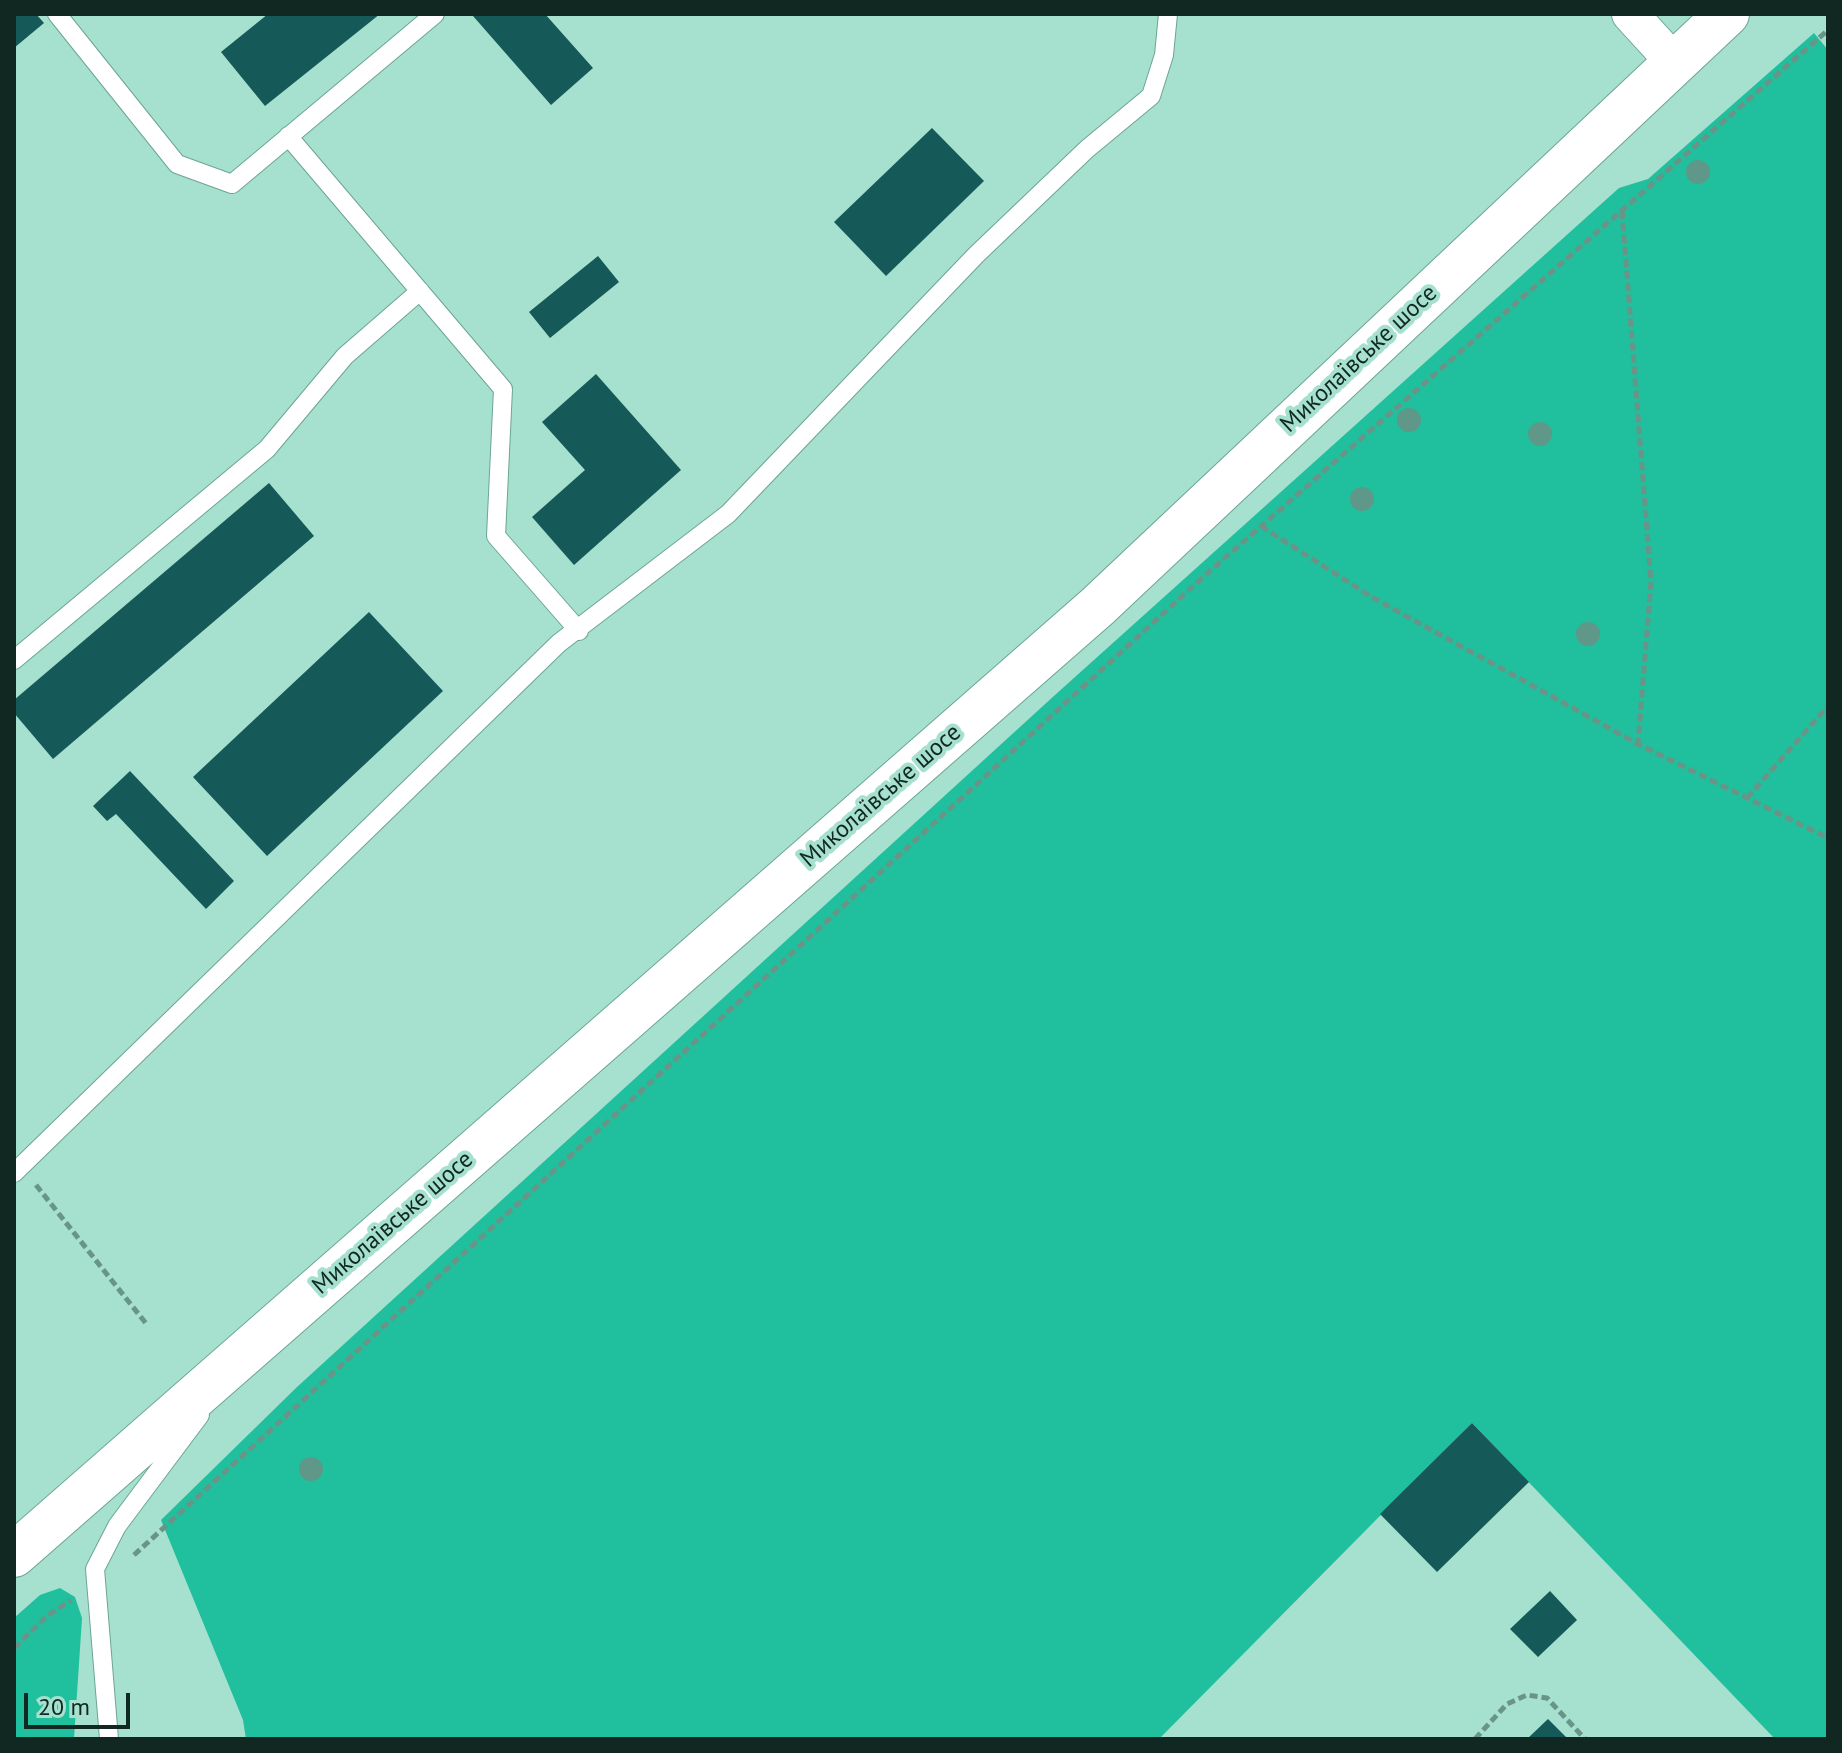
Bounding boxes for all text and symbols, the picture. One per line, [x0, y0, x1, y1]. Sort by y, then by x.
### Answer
street label: Миколаївське шосе [1275, 279, 1443, 439]
street label: Миколаївське шосе [795, 718, 967, 874]
street label: Миколаївське шосе [307, 1145, 479, 1301]
scale bar [28, 1677, 134, 1727]
text: 20 m [38, 1691, 90, 1722]

